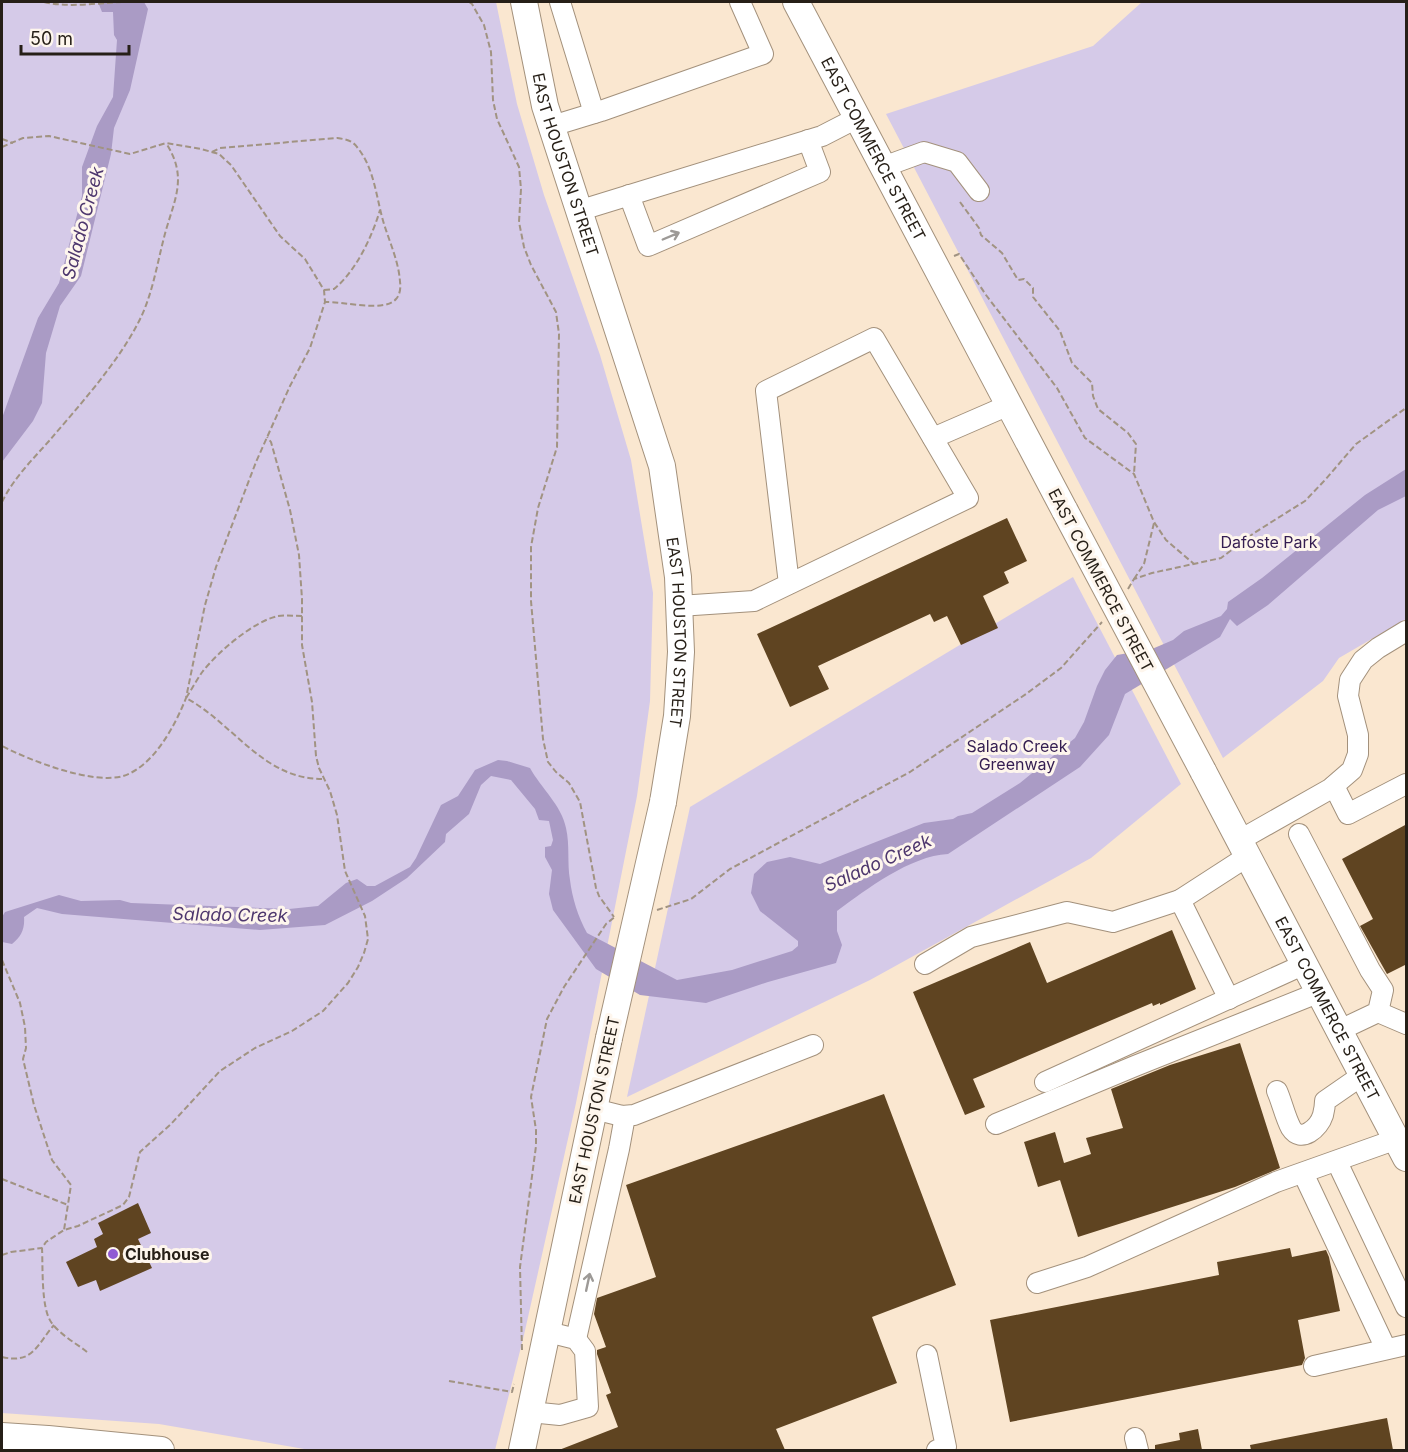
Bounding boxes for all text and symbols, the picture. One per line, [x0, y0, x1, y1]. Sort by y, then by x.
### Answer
scale bar [21, 18, 129, 56]
text: 50 m [30, 28, 73, 49]
street label: EAST COMMERCE STREET [817, 54, 930, 244]
street label: EAST HOUSTON STREET [529, 71, 603, 259]
water label: Salado Creek [57, 163, 108, 281]
one-way arrow [661, 230, 680, 241]
street label: EAST COMMERCE STREET [1044, 485, 1158, 675]
park label: Dafoste Park [1220, 532, 1318, 552]
street label: EAST HOUSTON STREET [662, 536, 691, 729]
park label: Salado Creek Greenway [967, 736, 1068, 774]
water label: Salado Creek [821, 829, 936, 896]
water label: Salado Creek [172, 903, 289, 926]
street label: EAST COMMERCE STREET [1271, 913, 1384, 1104]
street label: EAST HOUSTON STREET [564, 1014, 624, 1206]
place label: Clubhouse [125, 1244, 209, 1264]
marker: Clubhouse [106, 1247, 120, 1261]
one-way arrow [583, 1273, 595, 1292]

